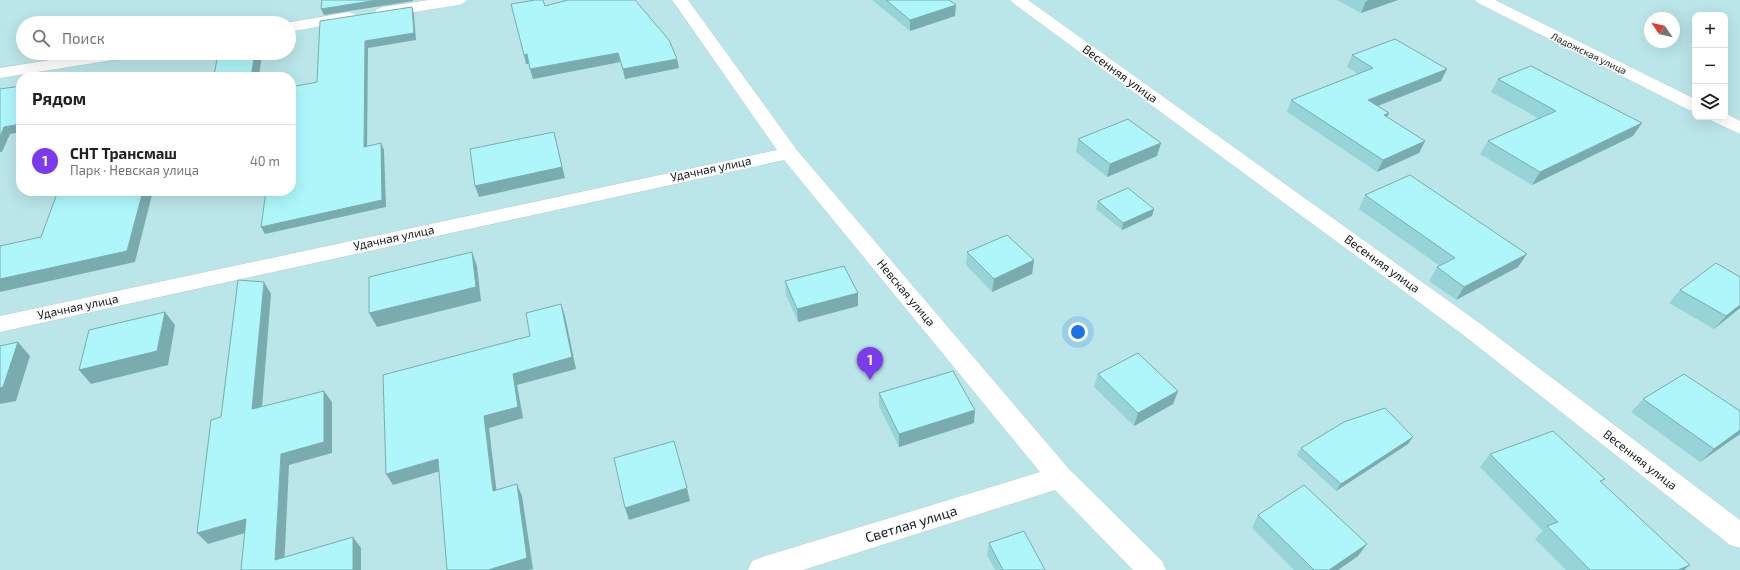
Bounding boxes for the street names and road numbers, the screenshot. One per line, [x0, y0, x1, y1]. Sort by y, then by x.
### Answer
street label: Ладожская улица [1549, 29, 1629, 77]
street label: Весенняя улица [1080, 41, 1161, 106]
street label: Удачная улица [669, 153, 753, 184]
street label: Удачная улица [352, 222, 436, 253]
street label: Весенняя улица [1342, 231, 1423, 296]
street label: Невская улица [874, 256, 939, 329]
street label: Удачная улица [36, 291, 120, 322]
street label: Весенняя улица [1600, 426, 1680, 493]
street label: Светлая улица [863, 501, 959, 546]

